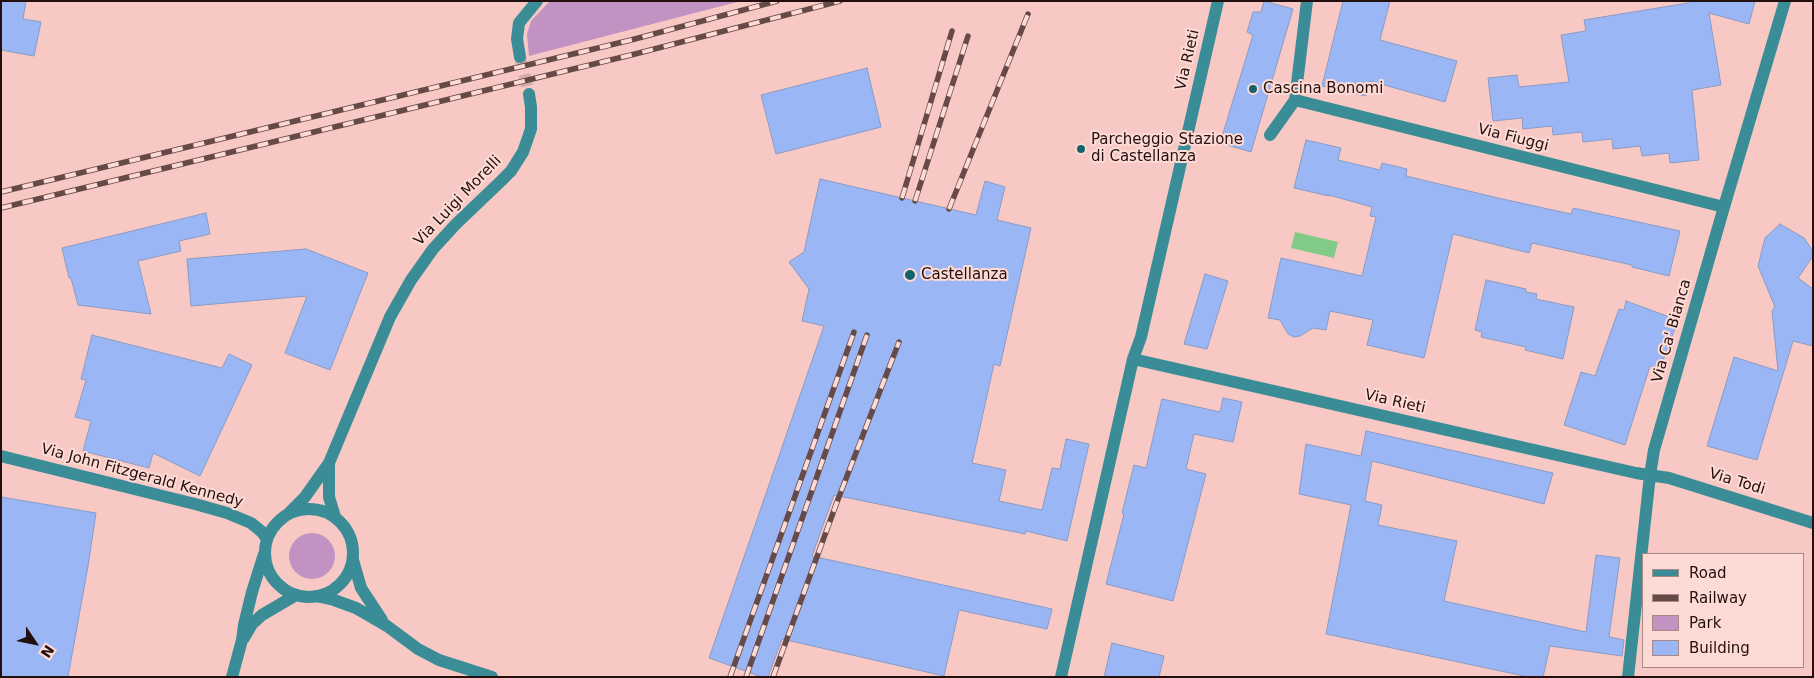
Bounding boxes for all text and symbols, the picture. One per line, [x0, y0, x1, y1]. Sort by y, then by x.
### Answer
street label: Via Rieti [1172, 28, 1204, 92]
place label: Cascina Bonomi [1263, 80, 1383, 98]
marker: Cascina Bonomi [1247, 83, 1259, 95]
street label: Via Fiuggi [1476, 121, 1550, 155]
place label: Parcheggio Stazione di Castellanza [1091, 131, 1243, 166]
marker: Parcheggio Stazione di Castellanza [1075, 143, 1087, 155]
street label: Via Luigi Morelli [411, 152, 505, 250]
place label: Castellanza [921, 266, 1008, 284]
marker: Castellanza [903, 268, 917, 282]
street label: Via Ca' Bianca [1649, 277, 1695, 385]
street label: Via Rieti [1363, 386, 1427, 418]
street label: Via John Fitzgerald Kennedy [39, 440, 245, 512]
street label: Via Todi [1707, 465, 1767, 499]
legend [1642, 553, 1804, 668]
text: Road [1689, 564, 1727, 582]
text: Railway [1689, 589, 1747, 607]
text: Park [1689, 614, 1721, 632]
north arrow [10, 618, 60, 668]
text: Building [1689, 639, 1750, 657]
text: N [38, 642, 57, 661]

